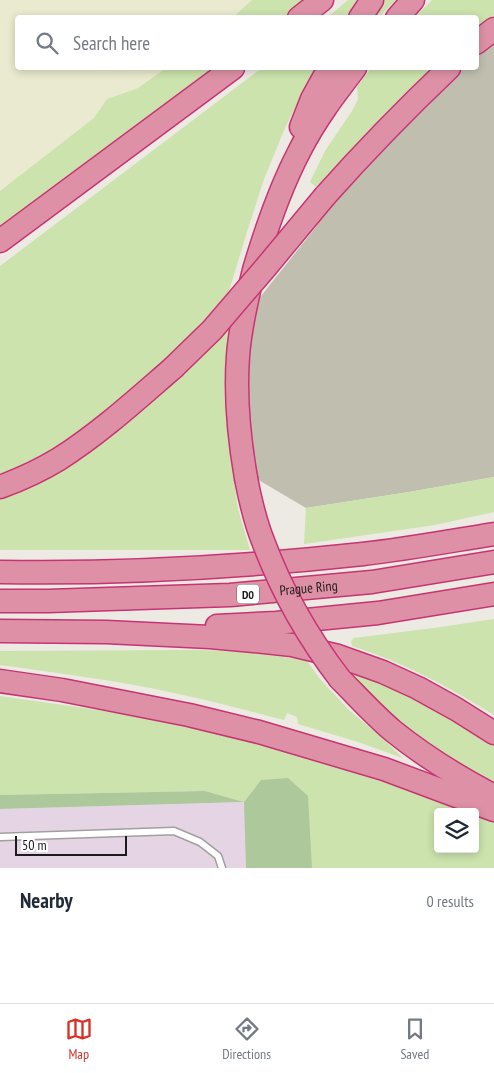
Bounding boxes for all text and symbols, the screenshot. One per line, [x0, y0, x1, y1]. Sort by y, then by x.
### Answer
search box [15, 15, 479, 70]
icon: search [33, 29, 61, 57]
text: Search here [73, 31, 150, 55]
street label: Prague Ring [279, 576, 338, 599]
road number: D0 [237, 584, 259, 604]
map controls [434, 808, 479, 853]
button: layers [434, 808, 479, 853]
scale bar [15, 833, 128, 856]
text: 50 m [22, 836, 47, 854]
text: Nearby [20, 887, 73, 914]
text: 0 results [427, 891, 474, 911]
tab: Map [65, 1015, 93, 1063]
tab: Directions [222, 1015, 271, 1063]
tab: Saved [400, 1015, 429, 1063]

